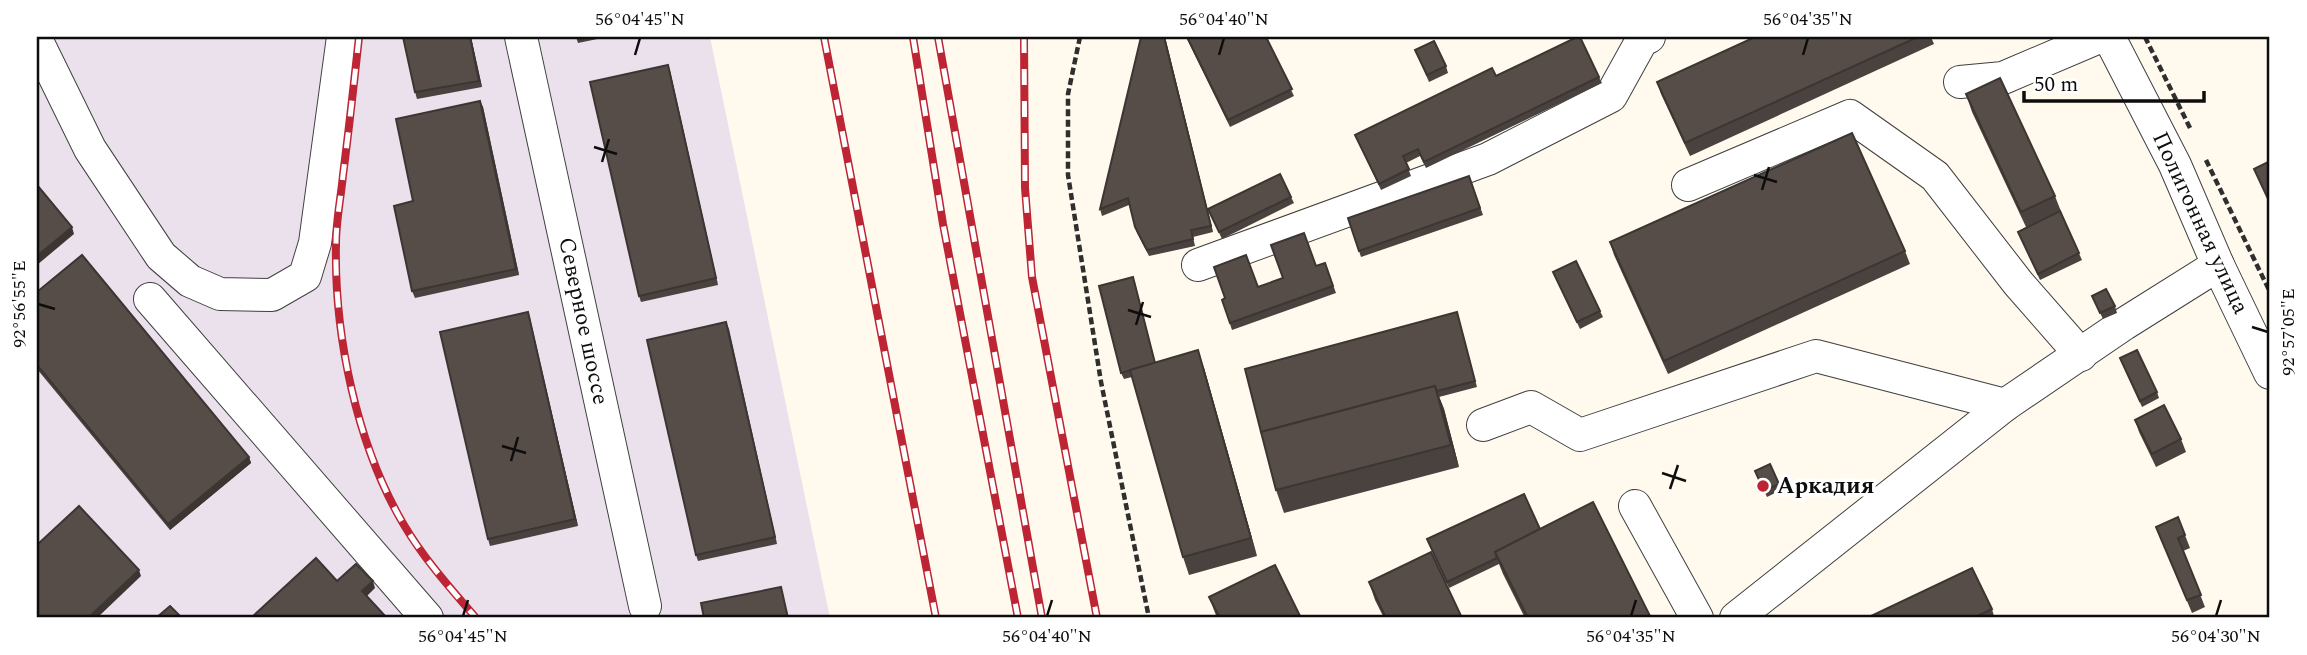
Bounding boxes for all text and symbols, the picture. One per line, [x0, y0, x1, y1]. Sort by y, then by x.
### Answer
text: 56°04'45"N [595, 6, 685, 33]
text: 56°04'40"N [1179, 6, 1269, 33]
text: 56°04'35"N [1763, 6, 1853, 33]
scale bar [2024, 60, 2204, 104]
text: 50 m [2034, 69, 2078, 101]
street label: Полигонная улица [2142, 126, 2258, 320]
street label: Северное шоссе [548, 234, 618, 408]
text: 92°56'55"E [6, 260, 33, 348]
text: 92°57'05"E [2275, 288, 2302, 376]
place label: Аркадия [1777, 469, 1874, 504]
marker: Аркадия [1755, 478, 1771, 494]
text: 56°04'45"N [418, 623, 508, 650]
text: 56°04'40"N [1002, 623, 1092, 650]
text: 56°04'35"N [1586, 623, 1676, 650]
text: 56°04'30"N [2171, 623, 2261, 650]

